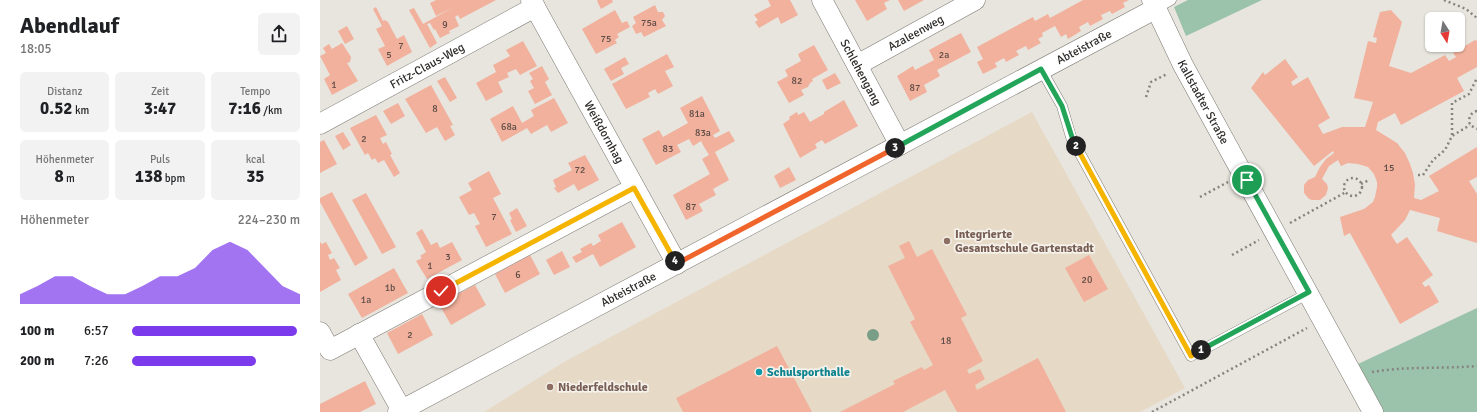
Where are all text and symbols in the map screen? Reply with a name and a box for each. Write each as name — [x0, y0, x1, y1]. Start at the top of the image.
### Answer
text: Abendlauf — [20, 12, 119, 39]
street label: Azaleenweg — [885, 12, 946, 55]
north arrow — [1425, 12, 1465, 52]
map controls — [1425, 12, 1465, 52]
button: share — [258, 13, 300, 55]
house number: 75a — [641, 17, 657, 29]
house number: 9 — [442, 19, 448, 31]
street label: Abteistraße — [1054, 26, 1114, 68]
house number: 75 — [601, 33, 611, 45]
street label: Schlehengang — [837, 37, 884, 108]
street label: Fritz-Claus-Weg — [388, 40, 467, 92]
house number: 7 — [398, 40, 404, 52]
text: 18:05 — [20, 41, 52, 57]
house number: 5 — [386, 49, 392, 61]
house number: 2a — [939, 49, 949, 61]
street label: Kallstadter Straße — [1174, 57, 1232, 147]
house number: 82 — [792, 75, 802, 87]
house number: 1 — [331, 79, 337, 91]
house number: 87 — [910, 82, 920, 94]
text: Distanz — [47, 85, 82, 98]
text: Zeit — [151, 85, 169, 98]
text: Tempo — [240, 85, 270, 98]
text: 0.52 — [40, 98, 73, 119]
text: 3:47 — [144, 98, 176, 119]
text: 7:16 — [228, 98, 261, 119]
street label: Weißdornhag — [580, 99, 627, 166]
house number: 8 — [432, 103, 438, 115]
text: km — [73, 104, 89, 117]
text: /km — [261, 104, 282, 117]
house number: 81a — [689, 108, 705, 120]
house number: 68a — [501, 121, 517, 133]
house number: 83a — [695, 127, 711, 139]
house number: 2 — [361, 133, 367, 145]
pin: 2 — [1066, 136, 1086, 156]
pin: 3 — [885, 138, 905, 158]
text: 2 — [1073, 139, 1079, 152]
text: 3 — [892, 141, 898, 154]
house number: 83 — [663, 143, 673, 155]
text: Höhenmeter — [36, 153, 94, 166]
text: Puls — [150, 153, 170, 166]
text: kcal — [246, 153, 265, 166]
house number: 15 — [1384, 162, 1394, 174]
pin — [1230, 163, 1264, 197]
house number: 72 — [575, 164, 585, 176]
text: 8 — [54, 166, 64, 187]
text: 138 — [135, 166, 162, 187]
text: 35 — [246, 166, 265, 187]
icon: arrive — [1236, 169, 1258, 191]
text: m — [64, 172, 75, 185]
text: bpm — [162, 172, 185, 185]
house number: 87 — [686, 201, 696, 213]
house number: 7 — [491, 211, 497, 223]
text: Höhenmeter — [20, 212, 89, 228]
text: 224–230 m — [238, 212, 300, 228]
place label: Integrierte Gesamtschule Gartenstadt — [955, 227, 1094, 256]
marker: Integrierte Gesamtschule Gartenstadt — [942, 236, 952, 246]
house number: 3 — [445, 251, 451, 263]
pin: 4 — [665, 251, 685, 271]
text: 4 — [672, 254, 678, 267]
house number: 1 — [427, 260, 433, 272]
house number: 6 — [515, 269, 521, 281]
street label: Abteistraße — [598, 269, 659, 311]
pin — [424, 274, 458, 308]
house number: 20 — [1082, 274, 1092, 286]
icon: check — [430, 280, 452, 302]
house number: 1b — [385, 282, 395, 294]
house number: 1a — [361, 294, 371, 306]
text: 100 m — [20, 323, 54, 339]
text: 6:57 — [84, 323, 109, 339]
house number: 2 — [407, 329, 413, 341]
house number: 18 — [941, 335, 951, 347]
pin: 1 — [1191, 340, 1211, 360]
text: 1 — [1198, 343, 1204, 356]
text: 200 m — [20, 353, 54, 369]
text: 7:26 — [84, 353, 109, 369]
place label: Schulsporthalle — [767, 365, 850, 380]
marker: Schulsporthalle — [754, 367, 764, 377]
place label: Niederfeldschule — [558, 380, 648, 395]
marker: Niederfeldschule — [545, 382, 555, 392]

